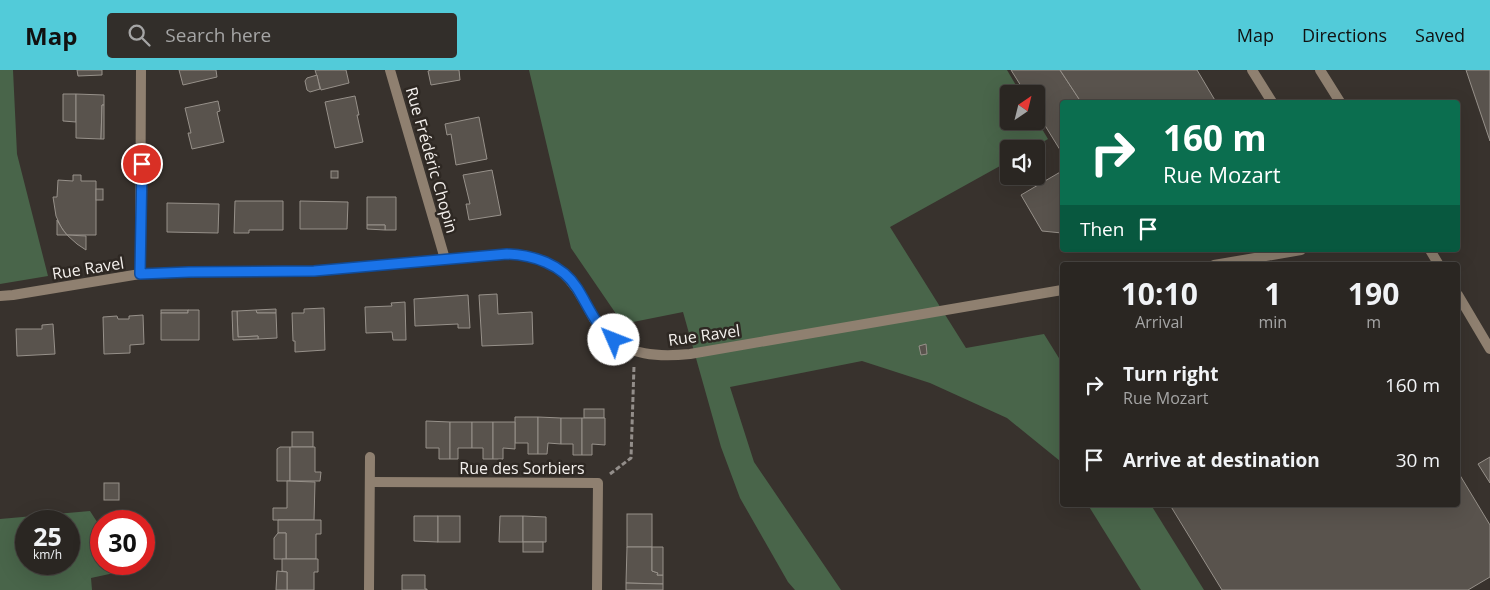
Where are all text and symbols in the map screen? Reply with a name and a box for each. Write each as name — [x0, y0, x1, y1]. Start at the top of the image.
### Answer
search box — [107, 13, 457, 58]
text: Map — [25, 19, 77, 52]
icon: search — [125, 21, 153, 49]
text: Search here — [165, 22, 271, 48]
text: Map — [1237, 23, 1274, 47]
text: Directions — [1302, 23, 1387, 47]
text: Saved — [1415, 23, 1465, 47]
street label: Rue Frédéric Chopin — [401, 84, 463, 236]
north arrow — [1000, 85, 1045, 130]
map controls — [1000, 85, 1045, 185]
text: 160 m — [1163, 114, 1267, 161]
icon: right — [1080, 120, 1145, 185]
button: sound — [1000, 140, 1045, 185]
pin — [121, 143, 163, 185]
icon: arrive — [128, 150, 156, 178]
text: Rue Mozart — [1163, 159, 1281, 189]
icon: arrive — [1134, 215, 1162, 243]
text: Then — [1080, 216, 1124, 242]
street label: Rue Ravel — [50, 251, 126, 285]
text: 10:10 — [1121, 273, 1198, 314]
text: 1 — [1264, 273, 1281, 314]
text: 190 — [1348, 273, 1399, 314]
text: Arrival — [1135, 311, 1183, 333]
text: min — [1259, 311, 1287, 333]
text: m — [1366, 311, 1381, 333]
position arrow — [587, 313, 639, 365]
street label: Rue Ravel — [667, 319, 741, 351]
text: Turn right — [1123, 361, 1218, 387]
icon: right — [1080, 371, 1108, 399]
text: 160 m — [1385, 372, 1440, 398]
text: Rue Mozart — [1123, 387, 1208, 409]
icon: arrive — [1080, 446, 1108, 474]
text: Arrive at destination — [1123, 447, 1320, 473]
text: 30 m — [1396, 447, 1440, 473]
street label: Rue des Sorbiers — [459, 457, 585, 479]
speed limit sign: 30 — [90, 510, 155, 575]
text: 25 — [33, 519, 62, 553]
text: km/h — [33, 546, 62, 563]

